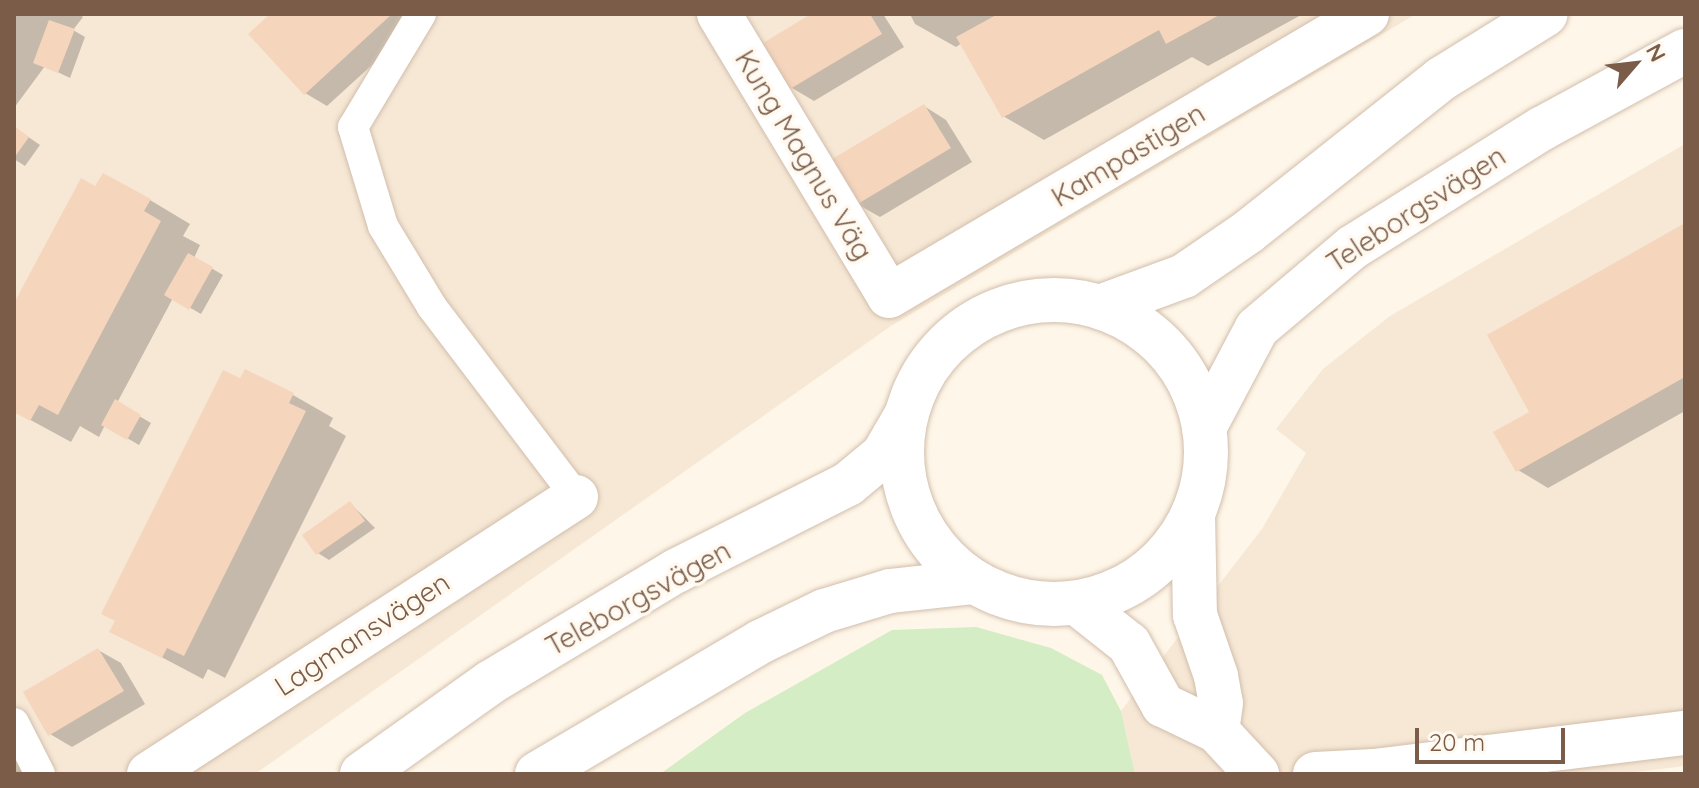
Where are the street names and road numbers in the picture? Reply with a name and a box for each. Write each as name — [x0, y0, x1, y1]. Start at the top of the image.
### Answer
street label: Kung Magnus Väg — [728, 44, 880, 266]
street label: Kampastigen — [1045, 96, 1211, 214]
street label: Teleborgsvägen — [1320, 139, 1512, 279]
street label: Teleborgsvägen — [540, 533, 736, 663]
street label: Lagmansvägen — [268, 565, 456, 703]

